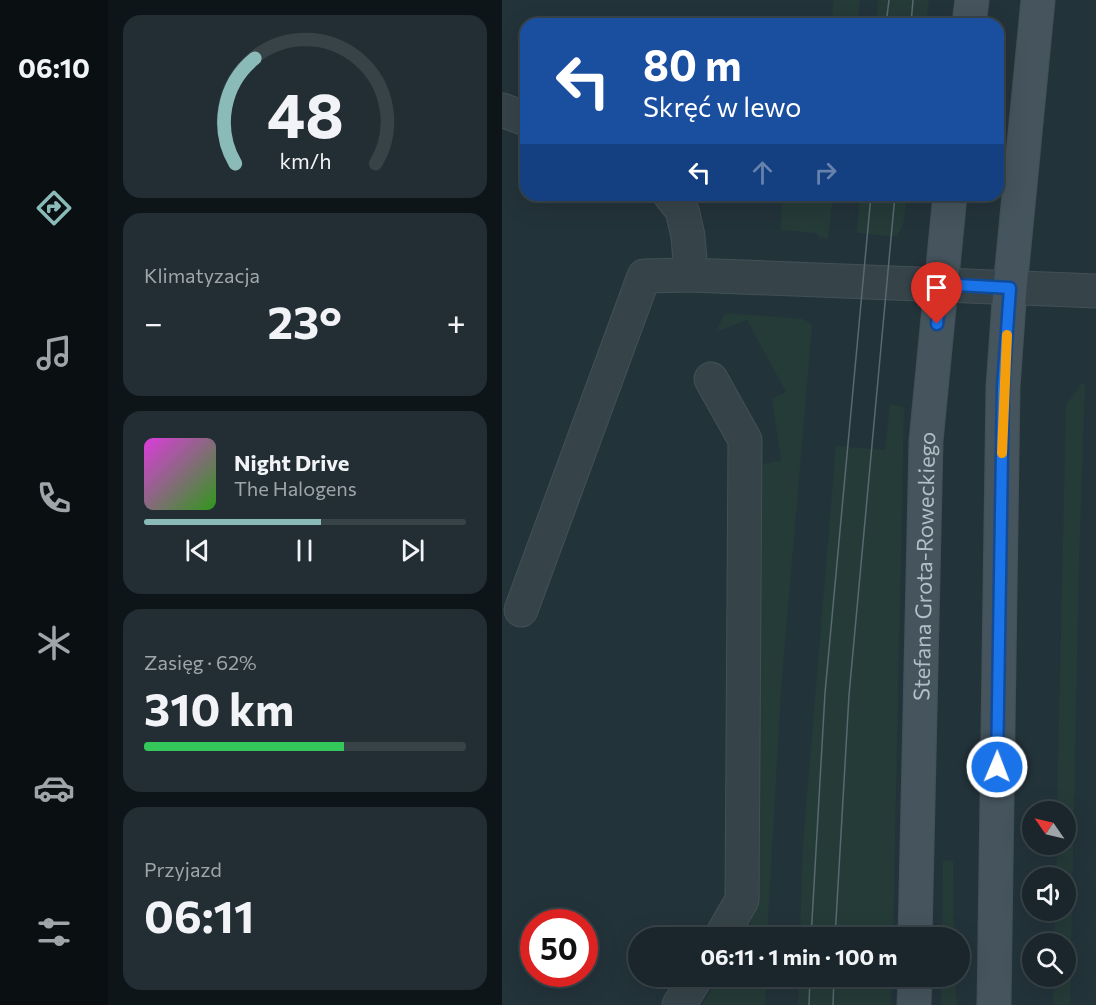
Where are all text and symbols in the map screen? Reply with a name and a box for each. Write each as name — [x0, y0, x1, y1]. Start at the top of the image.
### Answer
text: 80 m — [643, 38, 742, 90]
icon: left — [544, 42, 622, 120]
text: 06:10 — [18, 51, 90, 84]
text: 48 — [267, 75, 343, 151]
text: Skręć w lewo — [643, 90, 801, 123]
text: km/h — [279, 147, 331, 173]
icon: left — [683, 156, 716, 189]
icon: ahead — [746, 156, 779, 189]
icon: right — [809, 156, 842, 189]
icon: directions — [33, 187, 75, 229]
pin — [911, 262, 962, 324]
text: Klimatyzacja — [144, 263, 260, 287]
icon: arrive — [920, 271, 953, 304]
text: 23° — [268, 293, 342, 348]
text: − — [144, 301, 163, 342]
text: + — [447, 301, 466, 342]
icon: music — [33, 332, 75, 374]
street label: Stefana Grota-Roweckiego — [907, 430, 940, 701]
text: Night Drive — [234, 449, 349, 476]
text: The Halogens — [234, 476, 357, 500]
icon: phone — [33, 477, 75, 519]
icon: previous — [181, 534, 214, 567]
icon: pause — [288, 534, 321, 567]
icon: next — [396, 534, 429, 567]
icon: climate — [33, 622, 75, 664]
text: Zasięg · 62% — [144, 650, 257, 674]
text: 310 km — [144, 680, 294, 735]
position arrow — [965, 735, 1029, 799]
icon: car — [33, 767, 75, 809]
north arrow — [1022, 801, 1076, 855]
map controls — [1022, 801, 1076, 987]
text: Przyjazd — [144, 857, 222, 881]
button: sound — [1022, 867, 1076, 921]
text: 06:11 — [144, 887, 254, 942]
speed limit sign: 50 — [520, 909, 598, 987]
icon: filters — [33, 911, 75, 953]
button: search — [1022, 933, 1076, 987]
text: 06:11 · 1 min · 100 m — [700, 943, 898, 970]

